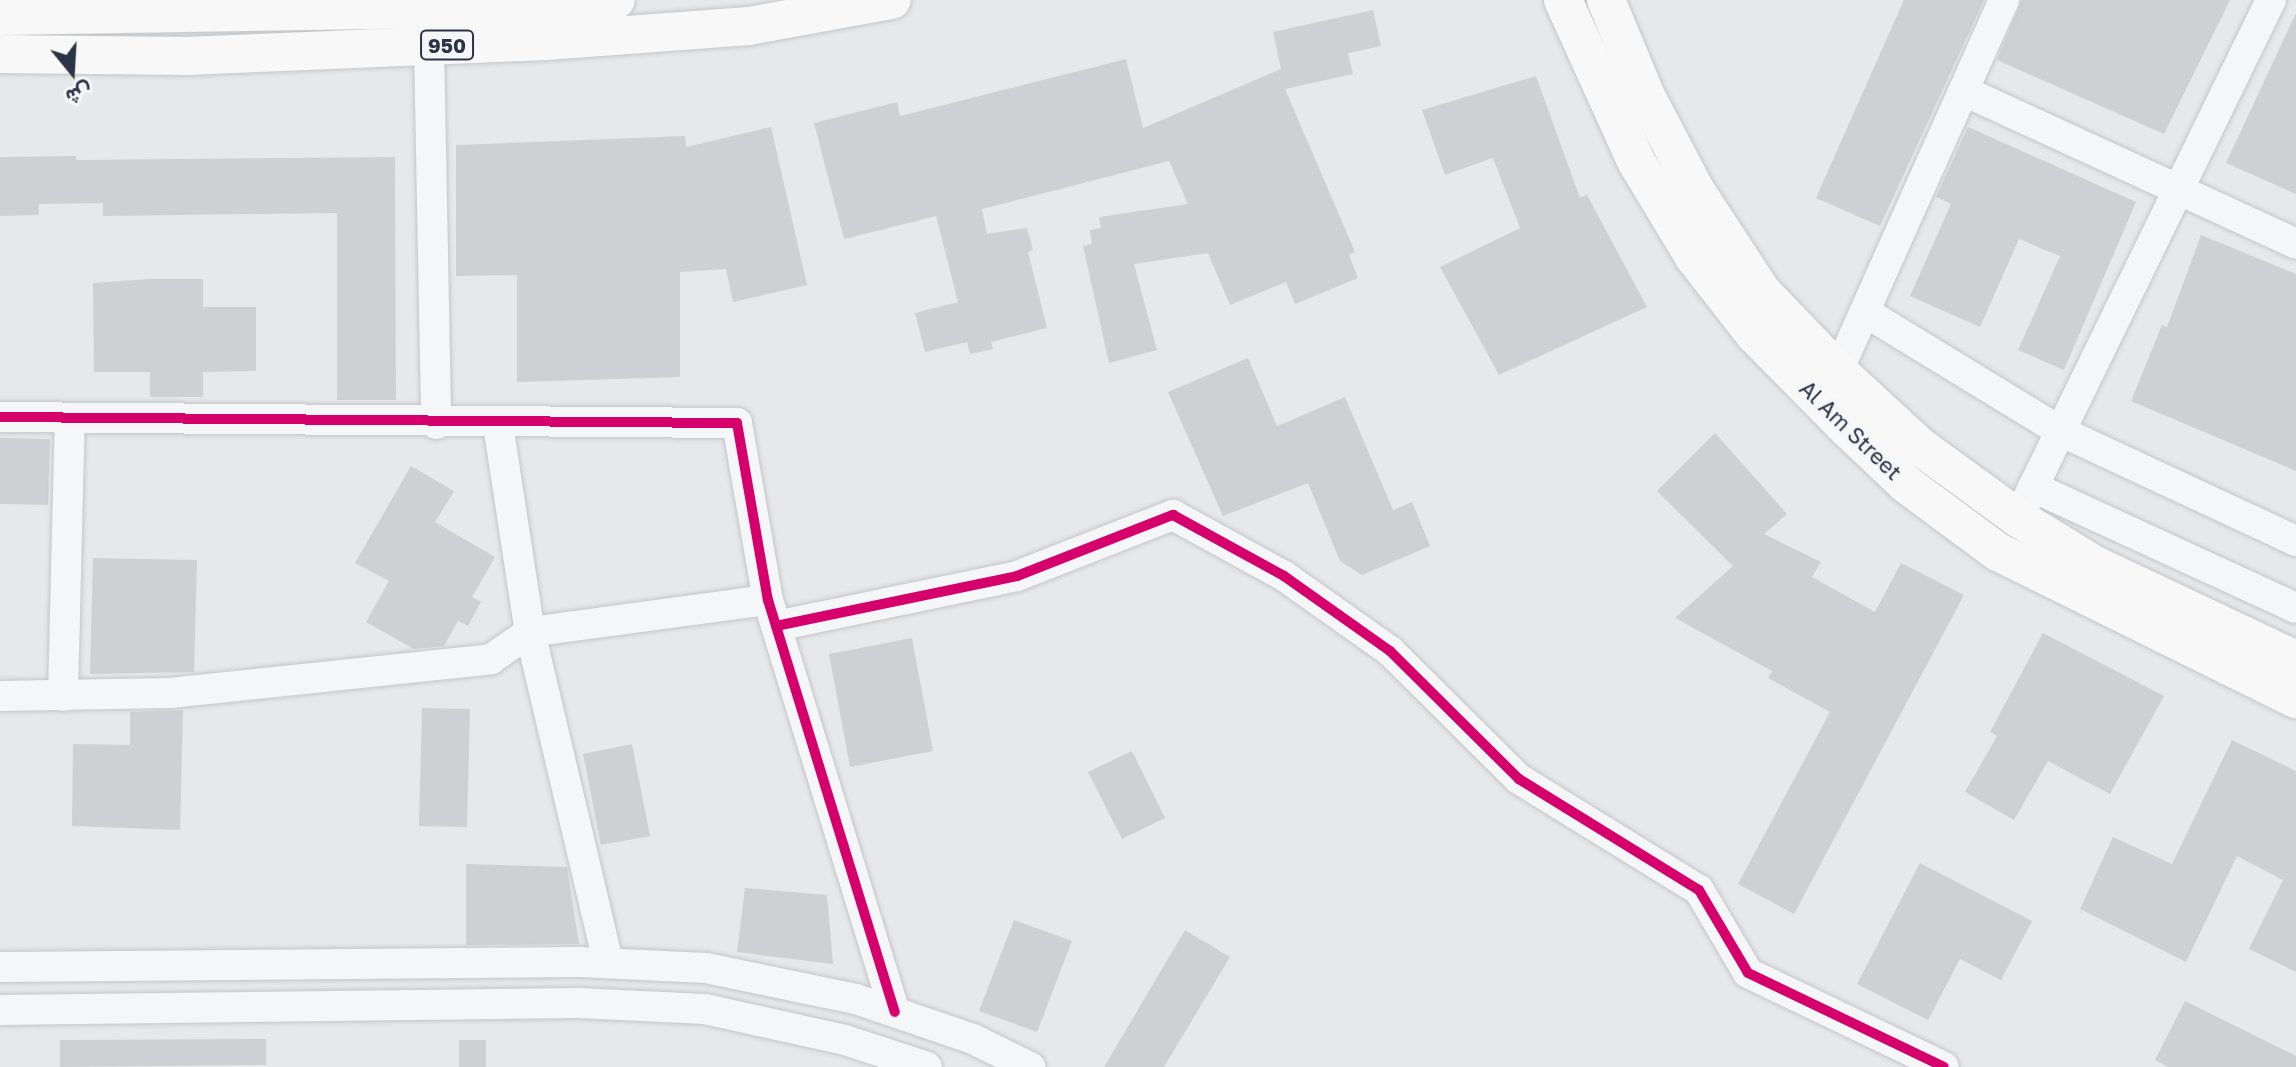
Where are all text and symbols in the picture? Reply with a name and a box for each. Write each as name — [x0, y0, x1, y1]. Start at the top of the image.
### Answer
road number: 950 — [419, 29, 475, 61]
north arrow — [32, 32, 112, 112]
text: ش — [63, 78, 96, 112]
street label: Al Am Street — [1794, 375, 1908, 485]

